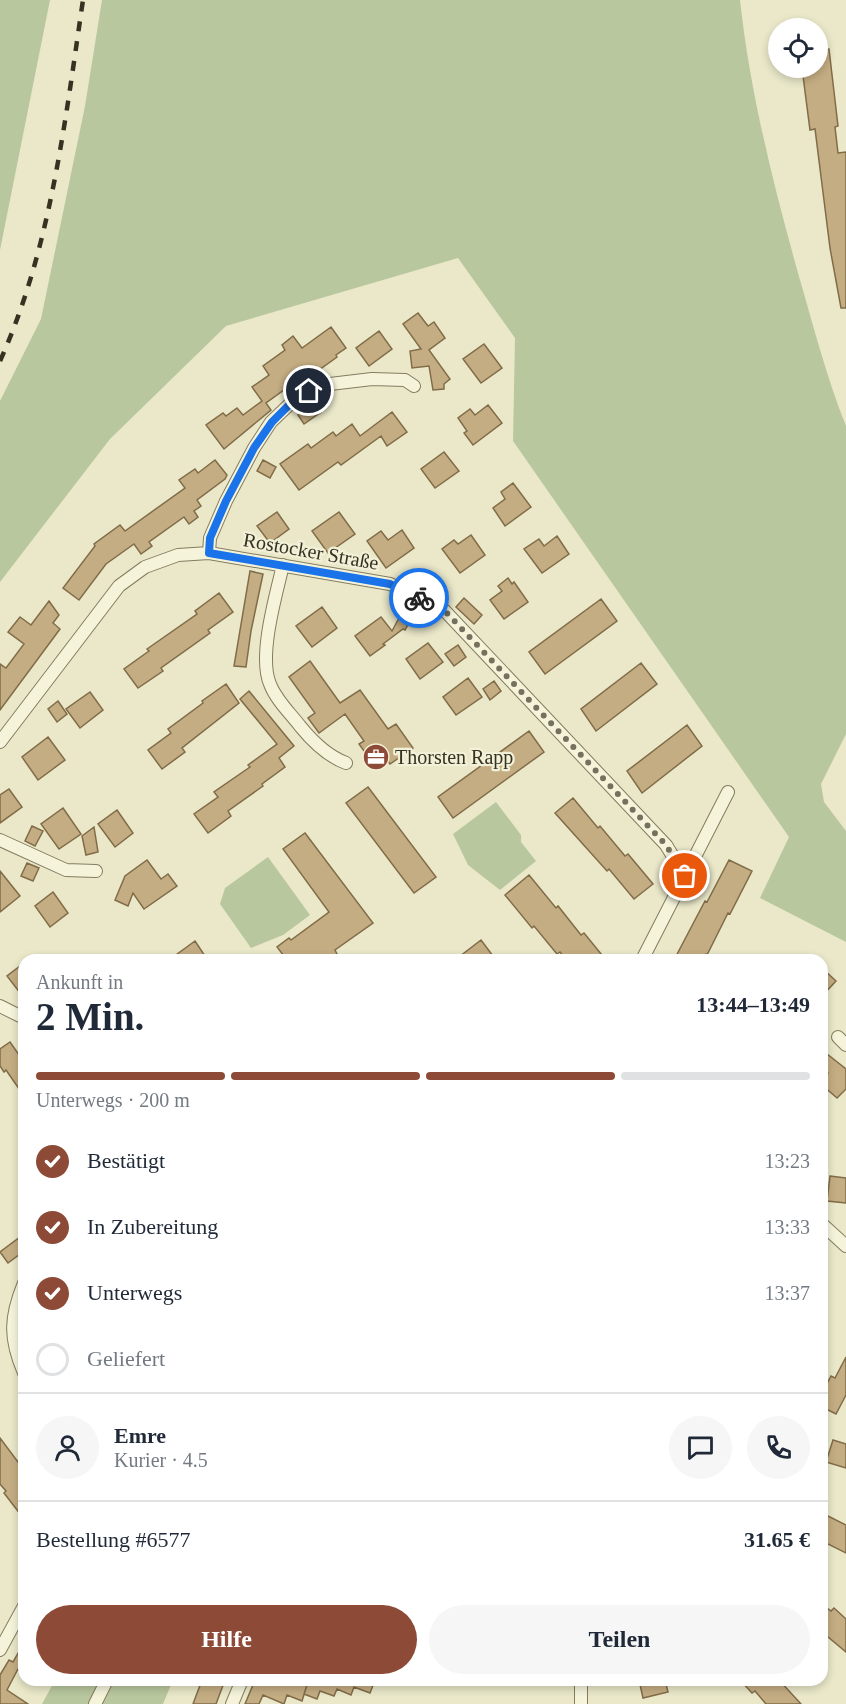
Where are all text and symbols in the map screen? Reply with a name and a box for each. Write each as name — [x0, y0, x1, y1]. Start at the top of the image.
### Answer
map controls — [768, 18, 828, 78]
button: locate — [768, 18, 828, 78]
pin — [283, 365, 334, 416]
icon: home — [292, 374, 325, 407]
street label: Rostocker Straße — [242, 528, 381, 574]
courier — [389, 568, 449, 628]
icon: bike — [403, 582, 436, 615]
office icon: Thorsten Rapp — [361, 742, 391, 772]
place label: Thorsten Rapp — [395, 746, 513, 769]
pin — [659, 850, 710, 901]
icon: bag — [668, 859, 701, 892]
text: Ankunft in — [36, 971, 123, 993]
text: 13:44–13:49 — [696, 992, 810, 1017]
text: 2 Min. — [36, 995, 144, 1038]
text: Unterwegs · 200 m — [36, 1089, 190, 1111]
icon: check — [36, 1145, 69, 1178]
text: Bestätigt — [87, 1148, 165, 1173]
text: 13:23 — [764, 1150, 810, 1172]
icon: check — [36, 1211, 69, 1244]
text: In Zubereitung — [87, 1214, 218, 1239]
text: 13:33 — [764, 1216, 810, 1238]
icon: check — [36, 1277, 69, 1310]
text: Unterwegs — [87, 1280, 182, 1305]
text: 13:37 — [764, 1282, 810, 1304]
text: Geliefert — [87, 1346, 165, 1371]
button: person — [36, 1416, 99, 1479]
button: chat — [669, 1416, 732, 1479]
button: phone — [747, 1416, 810, 1479]
text: Emre — [114, 1423, 166, 1448]
text: Kurier · 4.5 — [114, 1449, 208, 1471]
text: Bestellung #6577 — [36, 1527, 191, 1552]
text: 31.65 € — [744, 1527, 810, 1552]
button: Hilfe — [36, 1605, 417, 1674]
button: Teilen — [429, 1605, 810, 1674]

